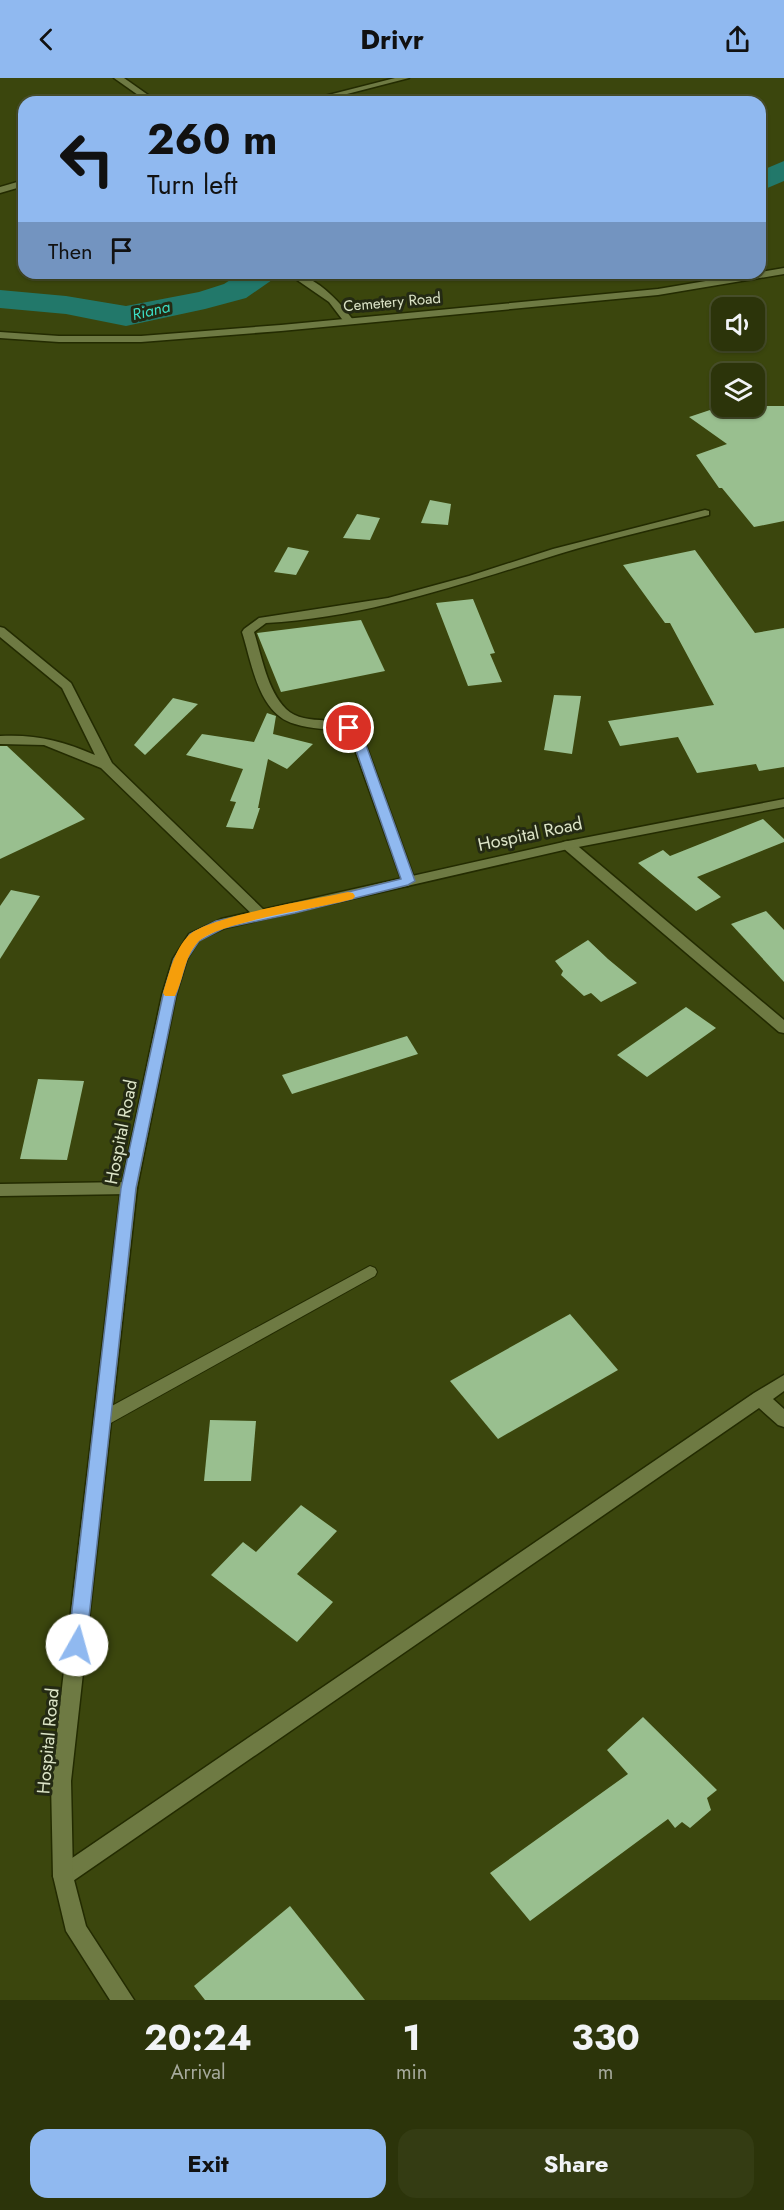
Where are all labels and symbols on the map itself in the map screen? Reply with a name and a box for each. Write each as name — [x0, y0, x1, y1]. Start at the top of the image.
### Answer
street label: Cemetery Road — [342, 287, 442, 317]
water label: Riana — [130, 295, 173, 326]
pin — [323, 702, 374, 753]
street label: Hospital Road — [475, 810, 585, 858]
street label: Hospital Road — [98, 1077, 144, 1187]
position arrow — [45, 1613, 109, 1677]
street label: Hospital Road — [30, 1687, 66, 1795]

